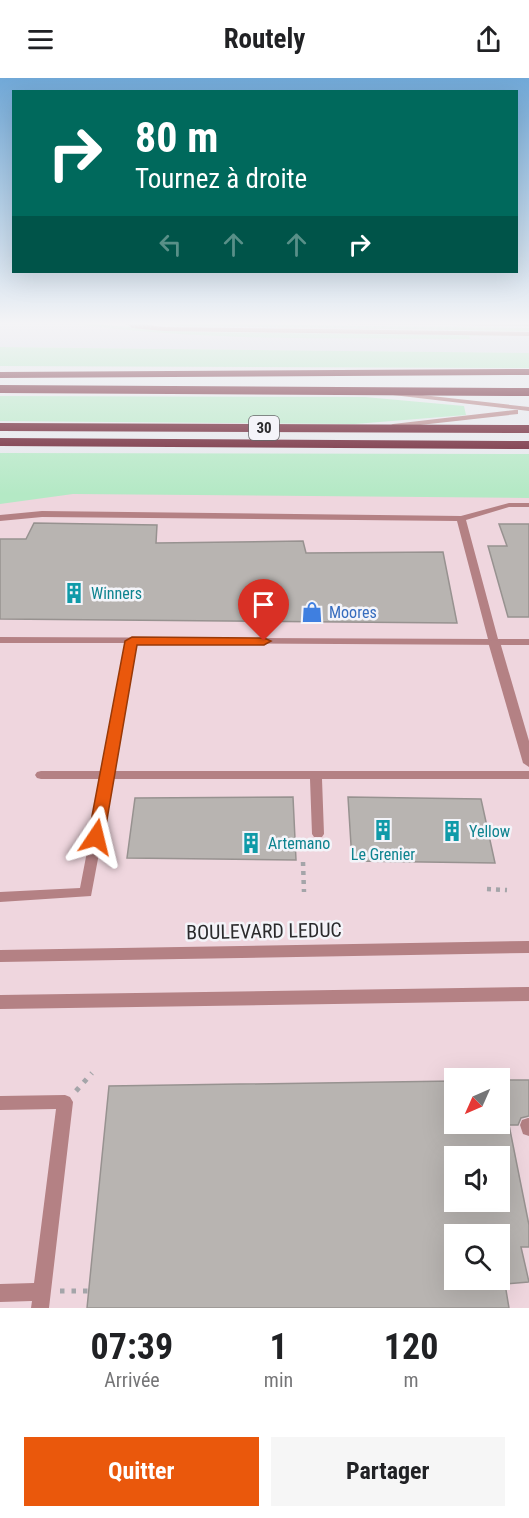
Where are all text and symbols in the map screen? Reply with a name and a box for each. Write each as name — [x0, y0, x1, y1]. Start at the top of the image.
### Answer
icon: menu — [24, 23, 57, 56]
text: Routely — [224, 23, 305, 55]
icon: share — [472, 23, 505, 56]
text: 80 m — [135, 113, 218, 162]
icon: right — [36, 114, 114, 192]
text: Tournez à droite — [135, 163, 307, 195]
icon: left — [154, 228, 187, 261]
icon: ahead — [217, 228, 250, 261]
icon: ahead — [280, 228, 313, 261]
icon: right — [343, 228, 376, 261]
road number: 30 — [249, 416, 279, 440]
pin — [238, 579, 289, 641]
building icon: Winners — [62, 581, 86, 605]
place label: Winners — [91, 584, 142, 603]
icon: arrive — [247, 588, 280, 621]
shop icon: Moores — [300, 600, 324, 624]
place label: Moores — [329, 603, 377, 622]
position arrow — [64, 805, 128, 869]
building icon: Le Grenier — [371, 818, 395, 842]
building icon: Yellow — [440, 819, 464, 843]
place label: Yellow — [469, 822, 510, 841]
building icon: Artemano — [239, 831, 263, 855]
place label: Artemano — [268, 834, 330, 853]
place label: Le Grenier — [351, 845, 415, 864]
street label: BOULEVARD LEDUC — [186, 918, 342, 944]
north arrow — [444, 1068, 510, 1134]
map controls — [444, 1068, 510, 1290]
button: sound — [444, 1146, 510, 1212]
button: search — [444, 1224, 510, 1290]
text: 07:39 — [91, 1326, 173, 1368]
text: 1 — [269, 1326, 288, 1368]
text: 120 — [384, 1326, 438, 1368]
text: Arrivée — [104, 1368, 160, 1392]
text: min — [264, 1368, 293, 1392]
text: m — [404, 1368, 419, 1392]
button: Quitter — [24, 1437, 259, 1506]
button: Partager — [271, 1437, 505, 1506]

